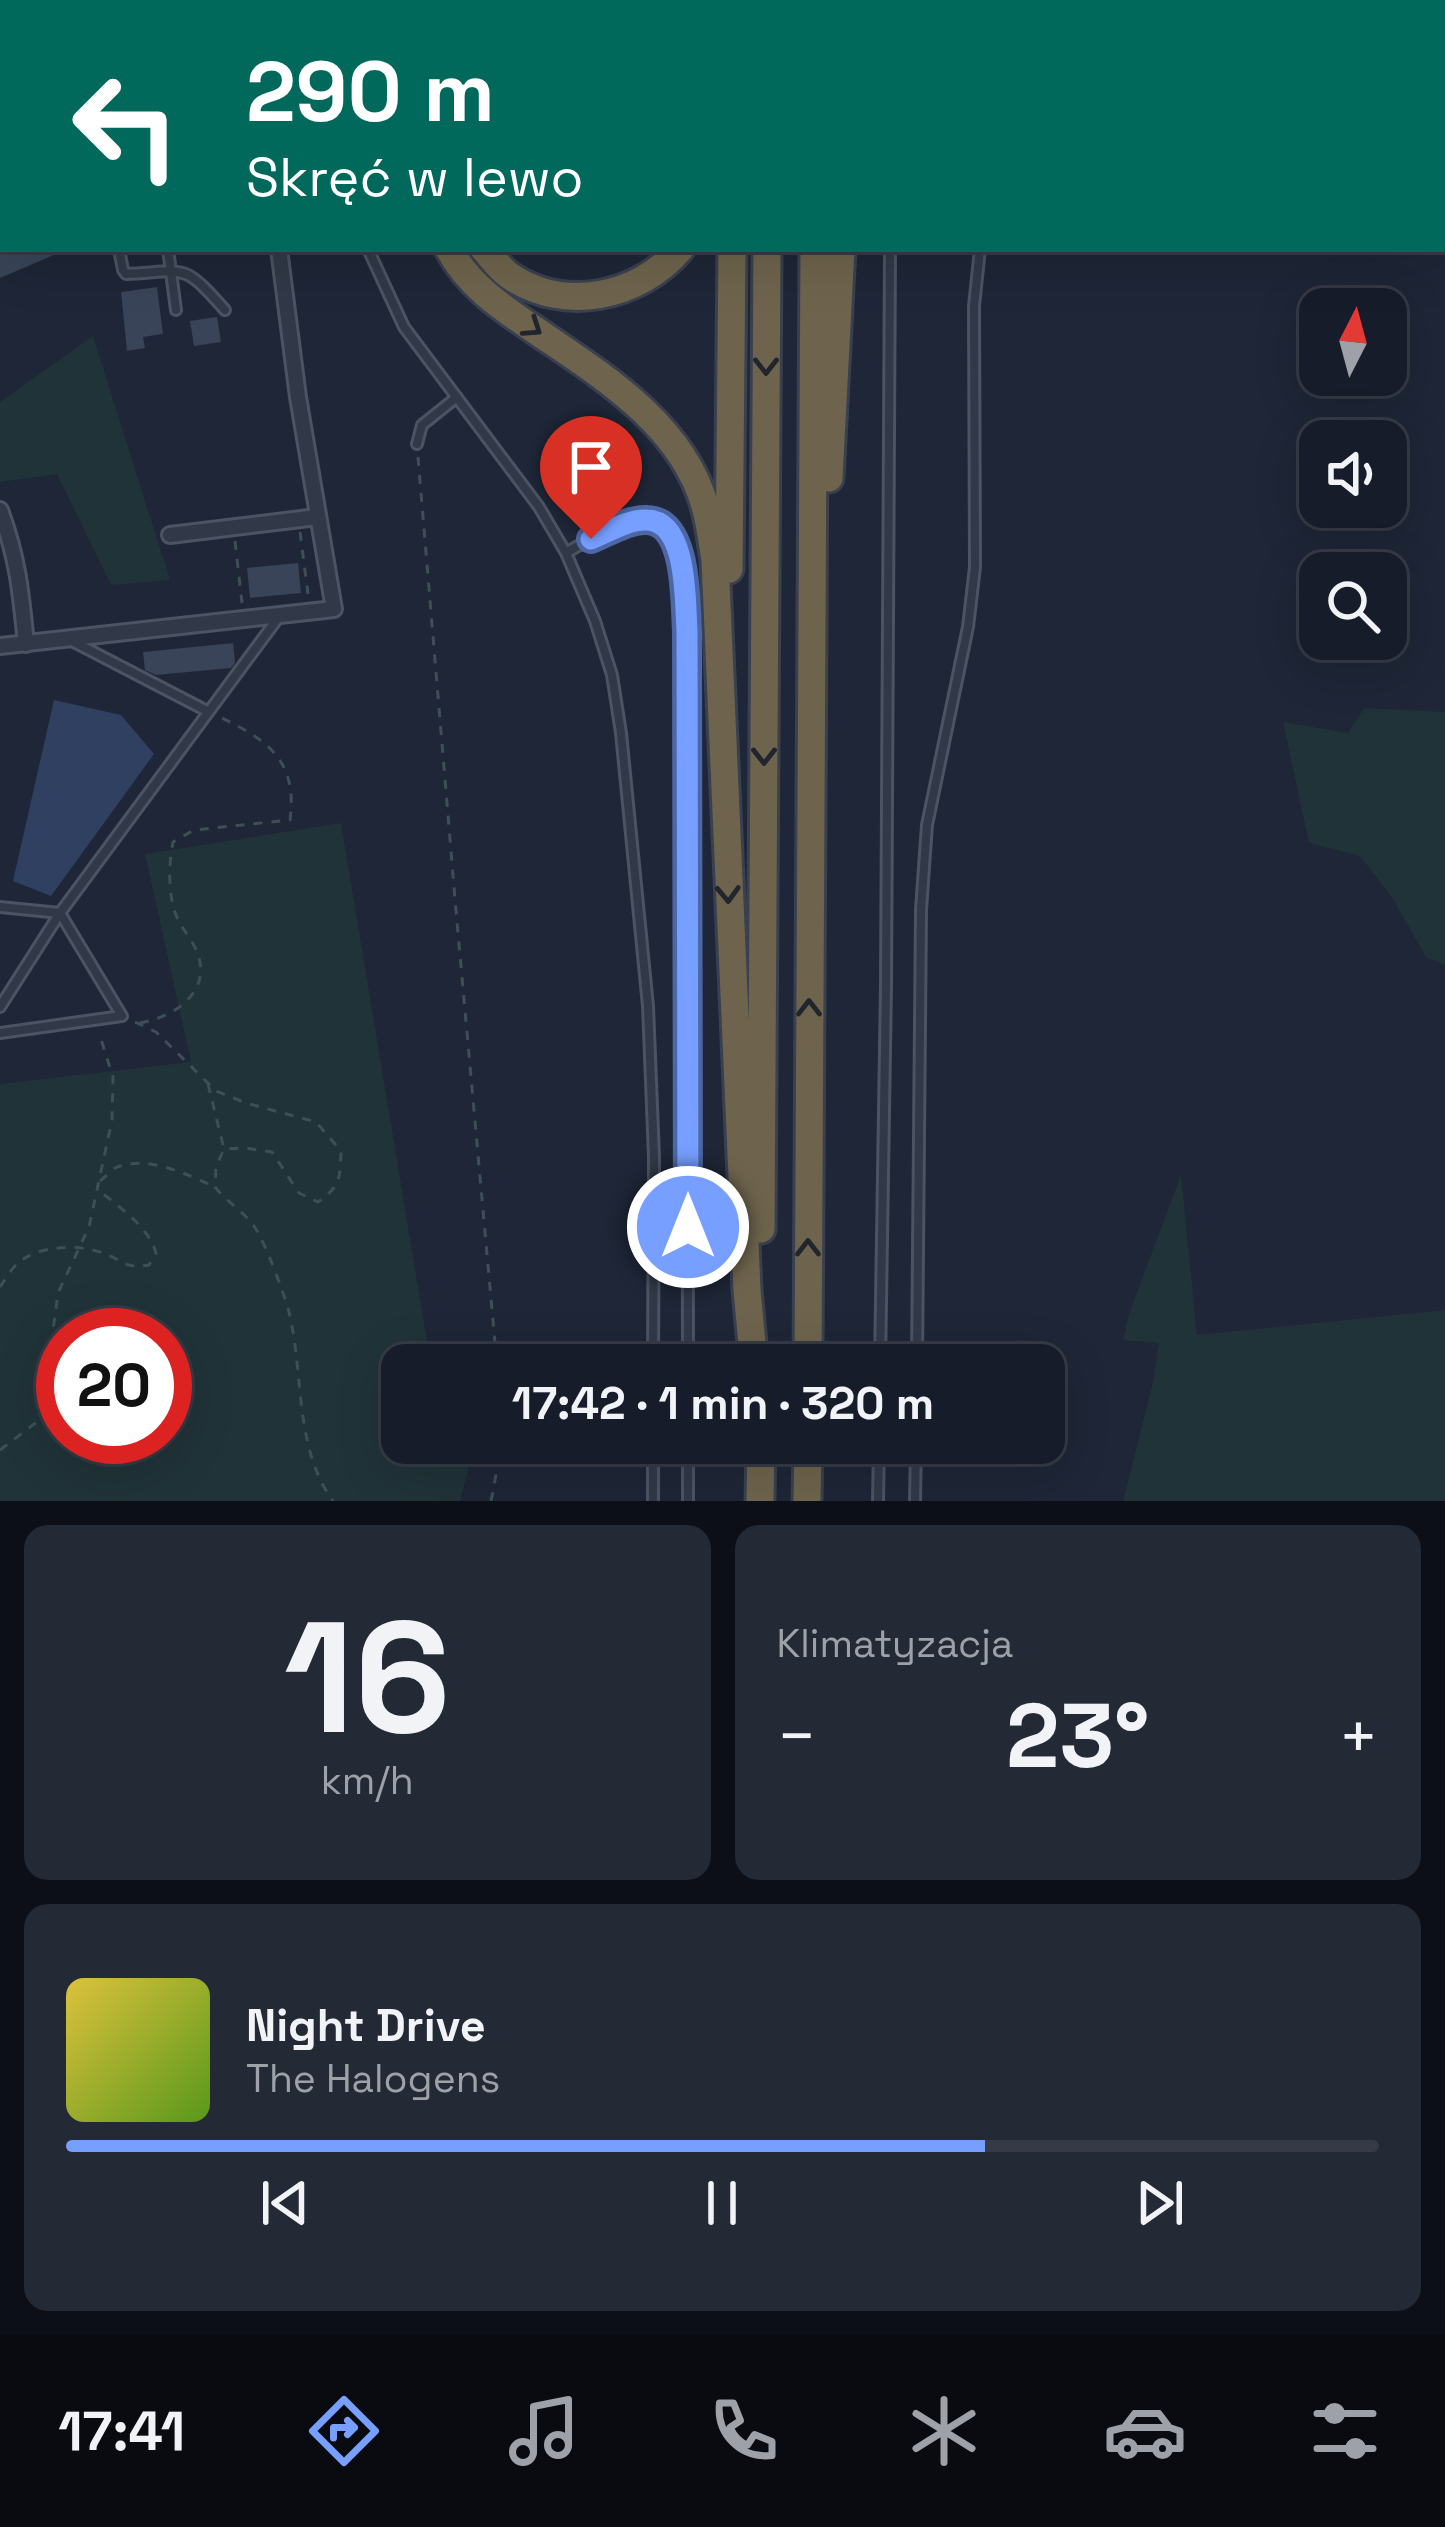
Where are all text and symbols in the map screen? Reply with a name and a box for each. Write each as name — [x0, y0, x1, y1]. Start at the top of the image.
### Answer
text: 290 m — [246, 38, 495, 146]
icon: left — [48, 48, 204, 204]
text: Skręć w lewo — [246, 143, 584, 212]
north arrow — [1299, 288, 1407, 396]
map controls — [1299, 288, 1407, 660]
one-way arrow — [519, 314, 541, 336]
one-way arrow — [753, 358, 779, 376]
pin — [540, 416, 642, 539]
button: sound — [1299, 420, 1407, 528]
icon: arrive — [558, 434, 624, 500]
button: search — [1299, 552, 1407, 660]
one-way arrow — [751, 748, 777, 766]
one-way arrow — [715, 885, 741, 904]
one-way arrow — [796, 998, 822, 1017]
position arrow — [625, 1164, 751, 1290]
one-way arrow — [795, 1238, 821, 1256]
speed limit sign: 20 — [36, 1308, 192, 1464]
text: 17:42 · 1 min · 320 m — [512, 1375, 934, 1432]
text: 16 — [284, 1578, 451, 1778]
text: Klimatyzacja — [777, 1619, 1013, 1668]
text: 23° — [1006, 1678, 1150, 1793]
text: − — [777, 1694, 817, 1778]
text: + — [1338, 1694, 1379, 1778]
text: km/h — [321, 1756, 414, 1805]
text: Night Drive — [246, 1997, 486, 2054]
text: The Halogens — [246, 2054, 500, 2103]
icon: previous — [252, 2170, 318, 2236]
icon: pause — [689, 2170, 755, 2236]
icon: next — [1127, 2170, 1193, 2236]
icon: directions — [302, 2389, 386, 2473]
icon: music — [502, 2389, 586, 2473]
icon: phone — [702, 2389, 786, 2473]
icon: climate — [902, 2389, 986, 2473]
icon: car — [1103, 2389, 1187, 2473]
icon: filters — [1303, 2389, 1387, 2473]
text: 17:41 — [58, 2397, 185, 2466]

